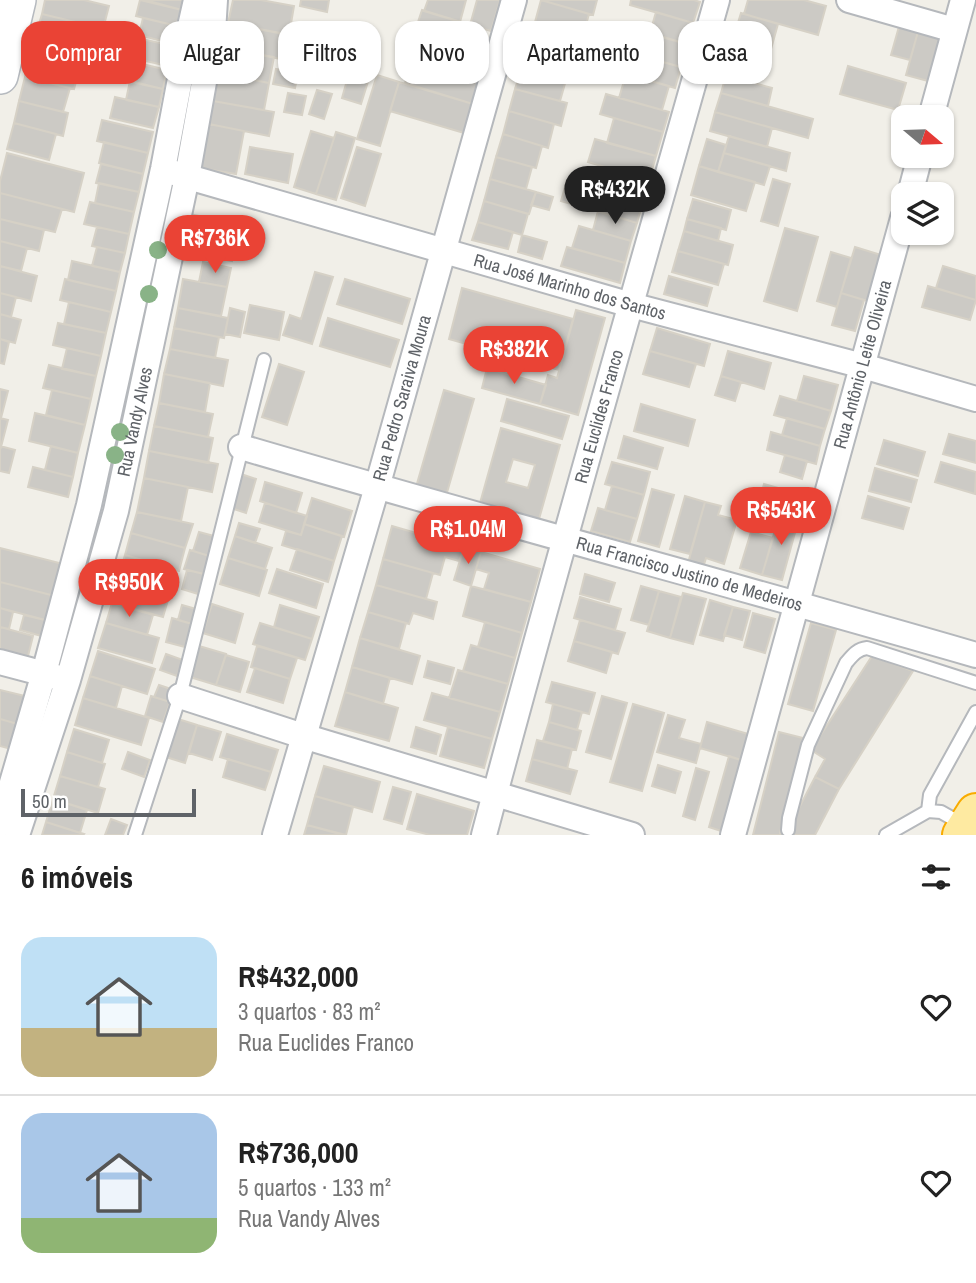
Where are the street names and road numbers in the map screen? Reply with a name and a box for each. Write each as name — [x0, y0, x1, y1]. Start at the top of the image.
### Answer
street label: Rua José Marinho dos Santos — [471, 247, 669, 326]
street label: Rua Antônio Leite Oliveira — [827, 277, 897, 452]
street label: Rua Pedro Saraiva Moura — [366, 312, 437, 484]
street label: Rua Euclides Franco — [568, 347, 629, 486]
street label: Rua Vandy Alves — [111, 365, 158, 479]
street label: Rua Francisco Justino de Medeiros — [573, 530, 806, 617]

